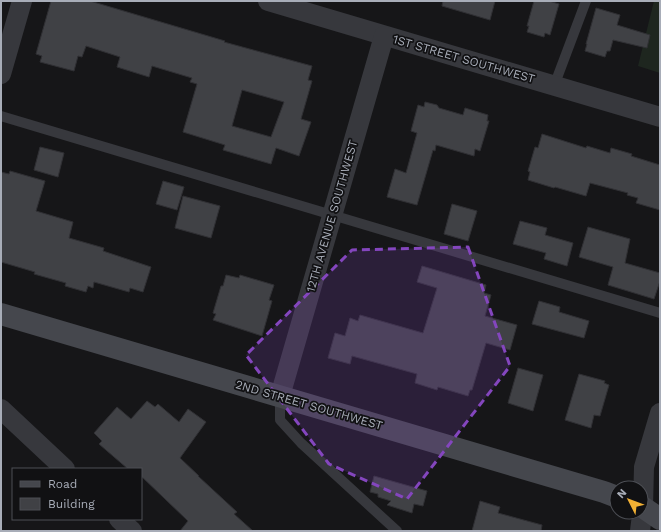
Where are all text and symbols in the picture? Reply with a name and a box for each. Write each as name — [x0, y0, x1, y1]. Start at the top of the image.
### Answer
street label: 1ST STREET SOUTHWEST — [391, 32, 537, 86]
street label: 12TH AVENUE SOUTHWEST — [303, 138, 361, 294]
street label: 2ND STREET SOUTHWEST — [234, 377, 384, 433]
legend — [12, 468, 142, 520]
text: Road — [48, 477, 77, 491]
north arrow — [609, 480, 649, 520]
text: N — [614, 486, 629, 501]
text: Building — [48, 497, 95, 511]

